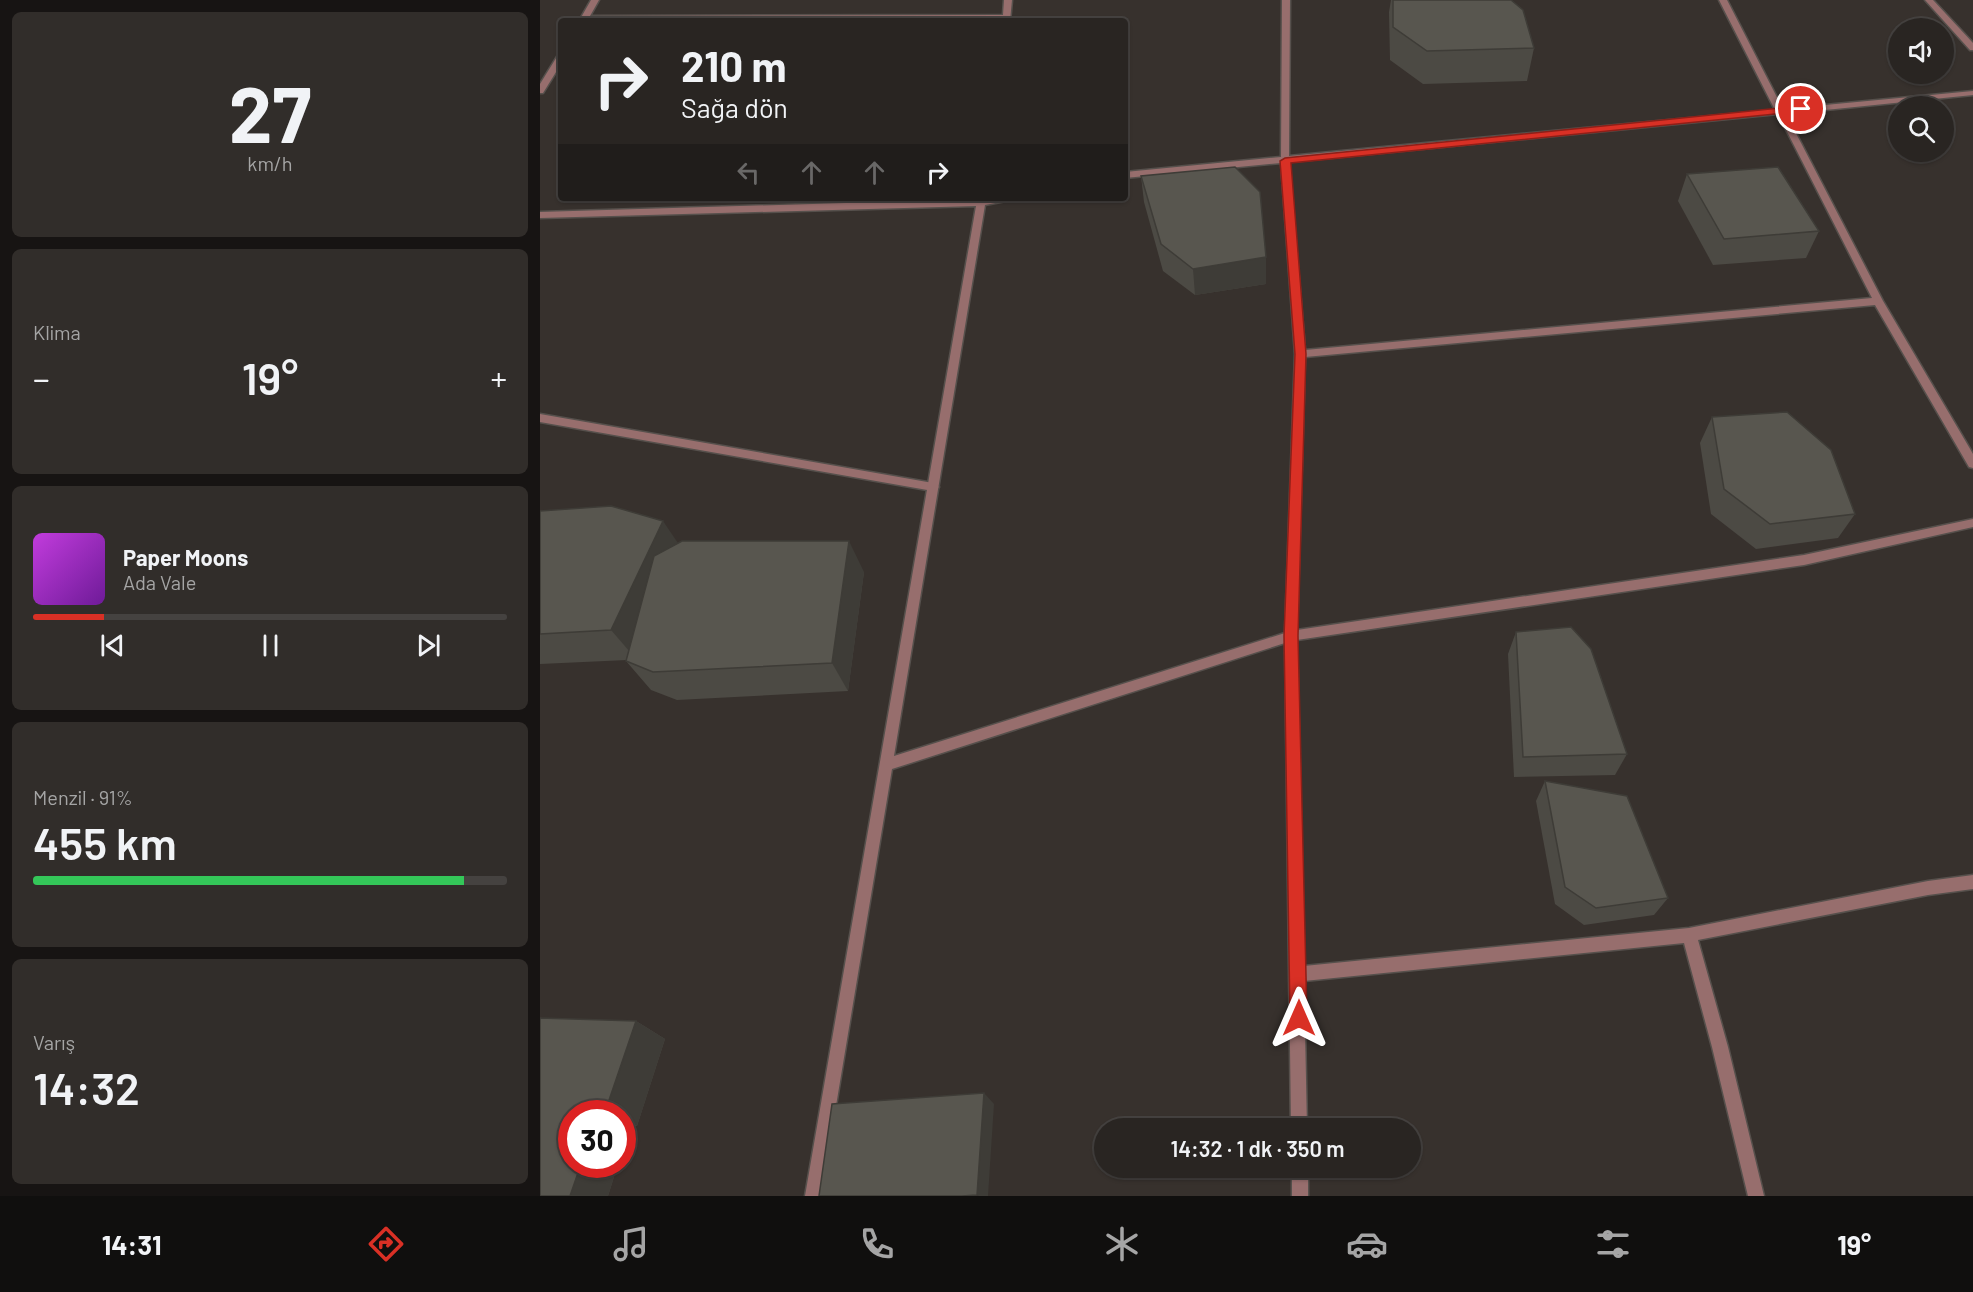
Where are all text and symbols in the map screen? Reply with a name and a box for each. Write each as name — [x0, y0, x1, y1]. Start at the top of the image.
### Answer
map controls — [1888, 18, 1954, 162]
button: sound — [1888, 18, 1954, 84]
text: 210 m — [681, 40, 787, 90]
icon: right — [582, 42, 660, 120]
text: 27 — [229, 65, 311, 159]
pin — [1775, 83, 1826, 134]
text: Sağa dön — [681, 91, 788, 123]
icon: arrive — [1784, 92, 1817, 125]
button: search — [1888, 96, 1954, 162]
text: km/h — [247, 151, 293, 175]
icon: left — [732, 156, 765, 189]
icon: ahead — [795, 156, 828, 189]
icon: ahead — [858, 156, 891, 189]
icon: right — [921, 156, 954, 189]
text: Klima — [33, 320, 81, 344]
text: 19° — [242, 350, 298, 404]
text: − — [33, 358, 50, 398]
text: + — [491, 358, 507, 398]
text: Paper Moons — [123, 544, 248, 570]
text: Ada Vale — [123, 570, 196, 594]
icon: previous — [96, 629, 129, 662]
icon: pause — [254, 629, 287, 662]
icon: next — [412, 629, 445, 662]
text: Menzil · 91% — [33, 785, 133, 809]
text: 455 km — [33, 815, 177, 869]
position arrow — [1267, 986, 1331, 1050]
text: Varış — [33, 1030, 75, 1054]
text: 14:32 — [33, 1060, 140, 1114]
speed limit sign: 30 — [558, 1100, 636, 1178]
text: 14:32 · 1 dk · 350 m — [1170, 1135, 1345, 1161]
icon: directions — [365, 1223, 407, 1265]
icon: music — [610, 1223, 652, 1265]
icon: phone — [856, 1223, 898, 1265]
icon: climate — [1101, 1223, 1143, 1265]
icon: car — [1346, 1223, 1388, 1265]
icon: filters — [1592, 1223, 1634, 1265]
text: 14:31 — [102, 1228, 161, 1260]
text: 19° — [1837, 1228, 1871, 1260]

